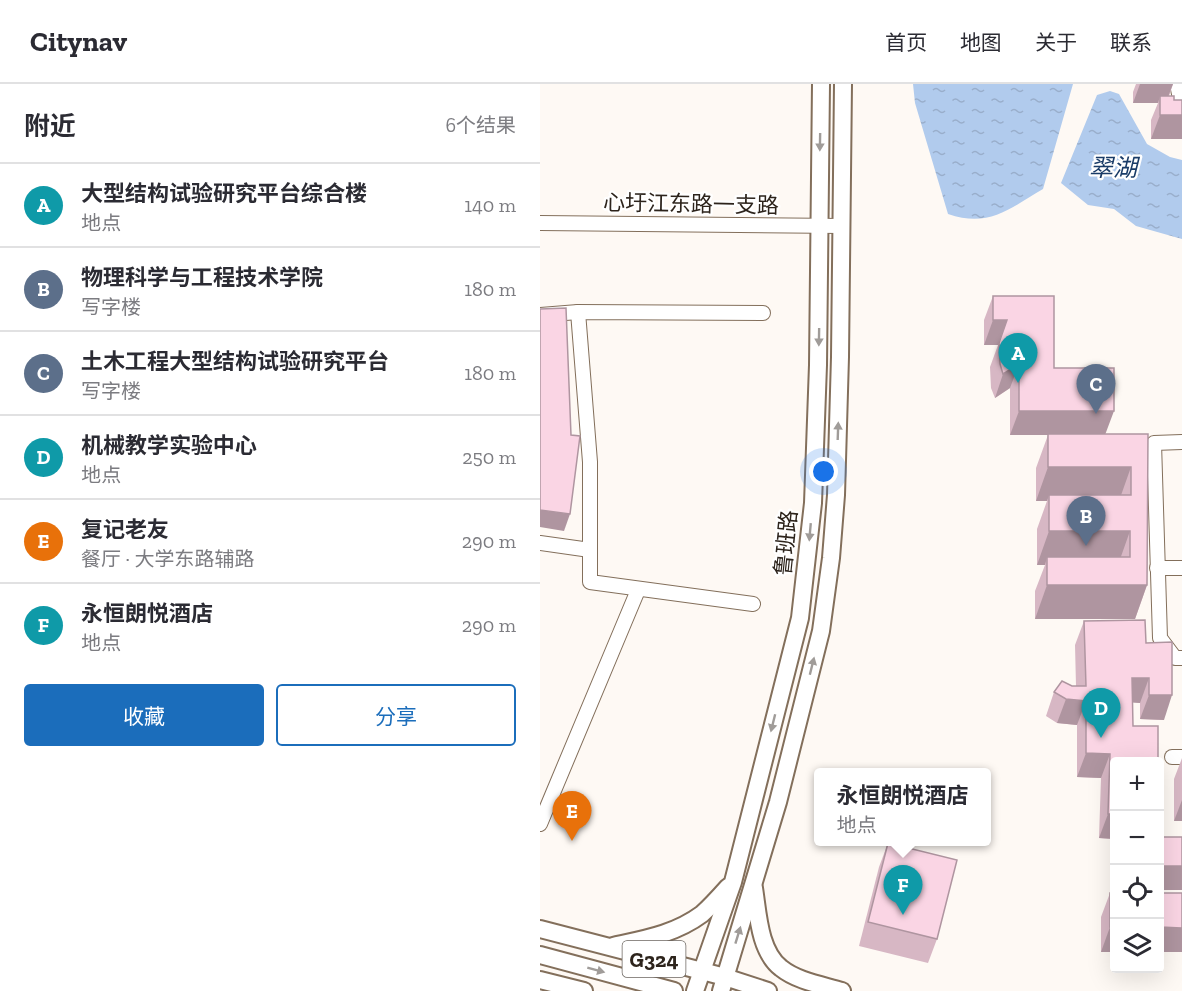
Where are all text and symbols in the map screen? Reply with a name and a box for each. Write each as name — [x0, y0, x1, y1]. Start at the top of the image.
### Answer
text: Citynav — [30, 25, 127, 58]
text: 首页 — [885, 30, 927, 55]
text: 地图 — [960, 30, 1002, 55]
text: 关于 — [1035, 30, 1077, 55]
text: 联系 — [1110, 30, 1152, 55]
text: 附近 — [24, 110, 76, 142]
text: 6个结果 — [445, 113, 516, 137]
one-way arrow — [816, 133, 825, 152]
water label: 翠湖 — [1089, 153, 1141, 182]
text: 大型结构试验研究平台综合楼 — [81, 180, 367, 207]
street label: 心圩江东路一支路 — [603, 189, 779, 219]
text: A — [37, 193, 50, 217]
text: 140 m — [464, 193, 516, 217]
text: 地点 — [81, 211, 121, 235]
text: 物理科学与工程技术学院 — [81, 264, 323, 291]
text: B — [37, 277, 50, 301]
text: 180 m — [464, 277, 516, 301]
text: 写字楼 — [81, 295, 141, 319]
one-way arrow — [814, 328, 823, 347]
pin: A — [998, 334, 1038, 383]
text: 土木工程大型结构试验研究平台 — [81, 348, 389, 375]
text: C — [37, 361, 50, 385]
text: 180 m — [464, 361, 516, 385]
pin: C — [1076, 364, 1116, 414]
text: 写字楼 — [81, 379, 141, 403]
one-way arrow — [833, 422, 843, 441]
text: 机械教学实验中心 — [81, 432, 257, 459]
text: D — [37, 445, 50, 469]
text: 250 m — [462, 445, 516, 469]
your location — [809, 457, 838, 486]
text: 地点 — [81, 463, 121, 487]
pin: B — [1066, 496, 1106, 546]
street label: 鲁班路 — [769, 509, 803, 577]
text: 复记老友 — [81, 516, 169, 543]
one-way arrow — [805, 523, 815, 542]
text: E — [38, 529, 49, 553]
text: 290 m — [462, 529, 516, 553]
text: 餐厅 · 大学东路辅路 — [81, 547, 254, 571]
text: 永恒朗悦酒店 — [81, 600, 213, 627]
text: F — [38, 613, 49, 637]
text: 290 m — [462, 613, 516, 637]
text: 地点 — [81, 631, 121, 655]
one-way arrow — [808, 657, 818, 675]
button: 收藏 — [24, 684, 264, 746]
button: 分享 — [276, 684, 516, 746]
pin: D — [1082, 688, 1120, 738]
one-way arrow — [768, 714, 778, 732]
map controls — [1110, 757, 1164, 973]
button: + — [1110, 757, 1164, 811]
popup — [814, 768, 991, 846]
text: 永恒朗悦酒店 — [836, 782, 969, 809]
pin: E — [552, 792, 591, 841]
button: − — [1110, 811, 1164, 865]
text: 地点 — [836, 813, 876, 837]
button: locate — [1110, 865, 1164, 919]
pin: F — [884, 866, 922, 915]
button: layers — [1110, 919, 1164, 973]
one-way arrow — [734, 926, 743, 944]
road number: G324 — [622, 941, 686, 977]
one-way arrow — [587, 966, 606, 976]

